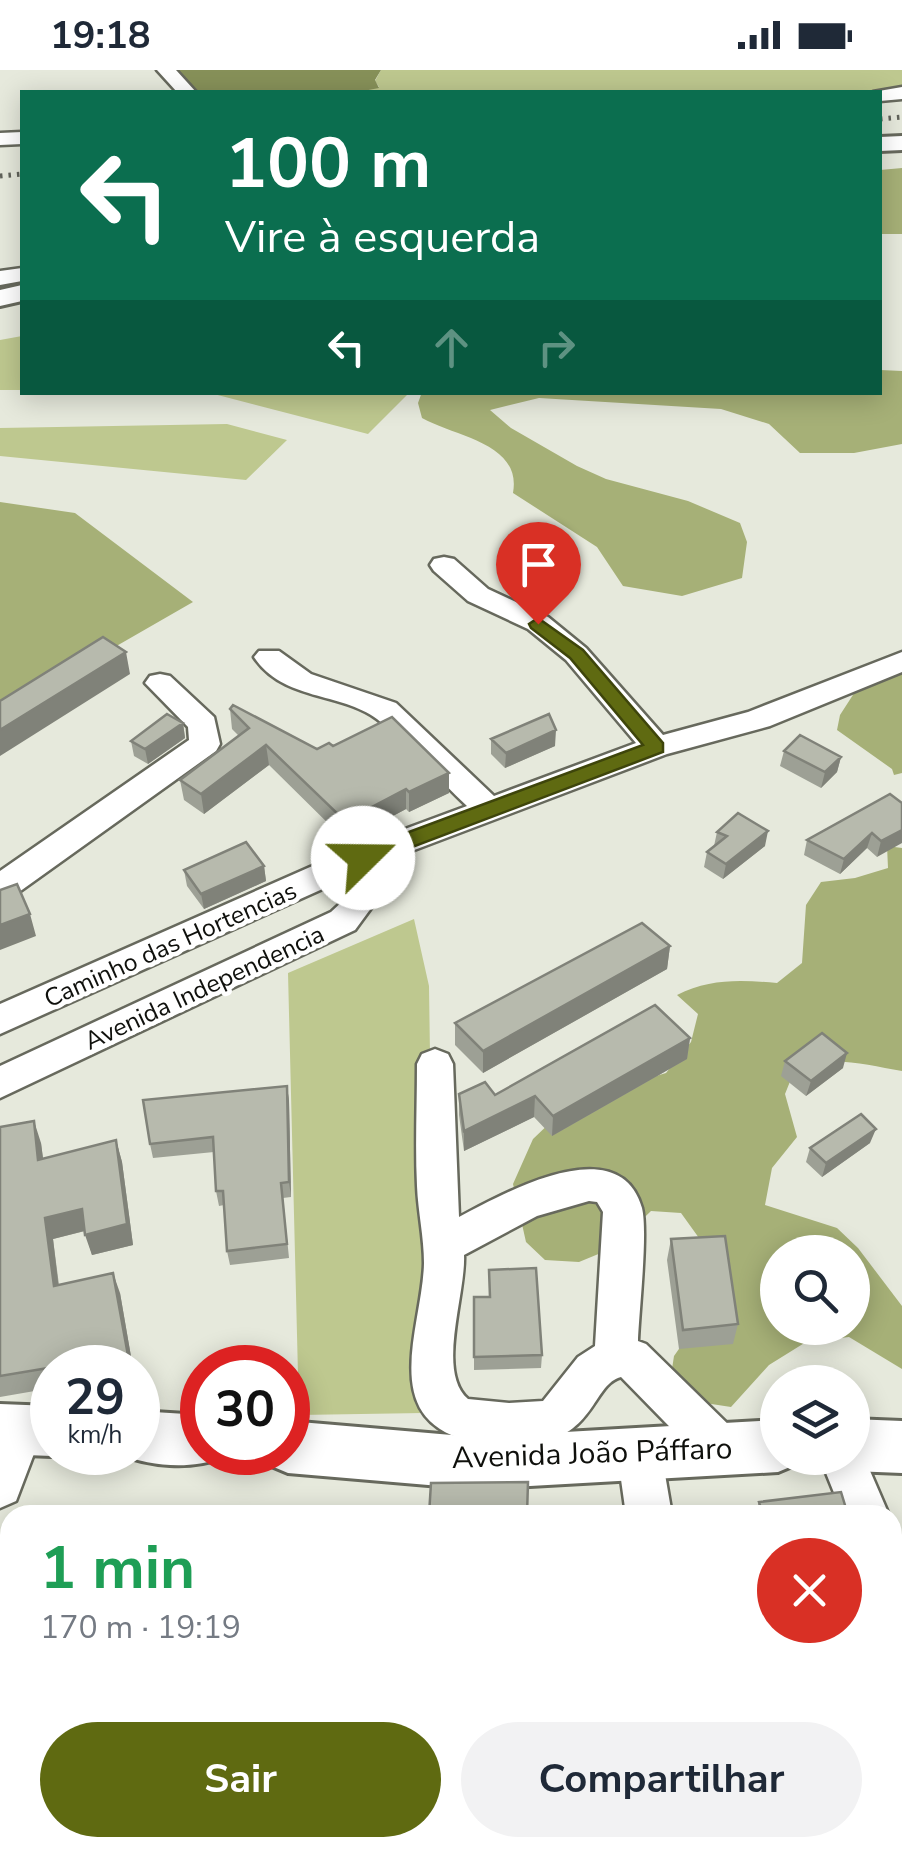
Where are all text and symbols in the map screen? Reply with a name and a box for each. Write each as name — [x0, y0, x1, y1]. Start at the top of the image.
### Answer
text: 19:18 — [50, 10, 151, 61]
text: 100 m — [225, 116, 431, 212]
icon: left — [60, 130, 190, 260]
text: Vire à esquerda — [225, 207, 540, 268]
icon: left — [319, 320, 374, 375]
icon: ahead — [424, 320, 479, 375]
icon: right — [529, 320, 584, 375]
pin — [496, 522, 581, 625]
icon: arrive — [511, 537, 566, 592]
position arrow — [311, 806, 415, 910]
street label: Caminho das Hortencias — [39, 874, 302, 1016]
street label: Avenida Independencia — [79, 917, 330, 1058]
map controls — [760, 1235, 870, 1475]
button: search — [760, 1235, 870, 1345]
speed limit sign: 30 — [180, 1345, 310, 1475]
text: 29 — [65, 1363, 125, 1432]
button: layers — [760, 1365, 870, 1475]
text: km/h — [67, 1418, 123, 1452]
street label: Avenida João Páffaro — [451, 1428, 733, 1479]
text: 1 min — [40, 1527, 195, 1609]
button: close — [757, 1538, 862, 1643]
text: 170 m · 19:19 — [40, 1606, 241, 1649]
button: Sair — [40, 1722, 441, 1837]
button: Compartilhar — [461, 1722, 862, 1837]

